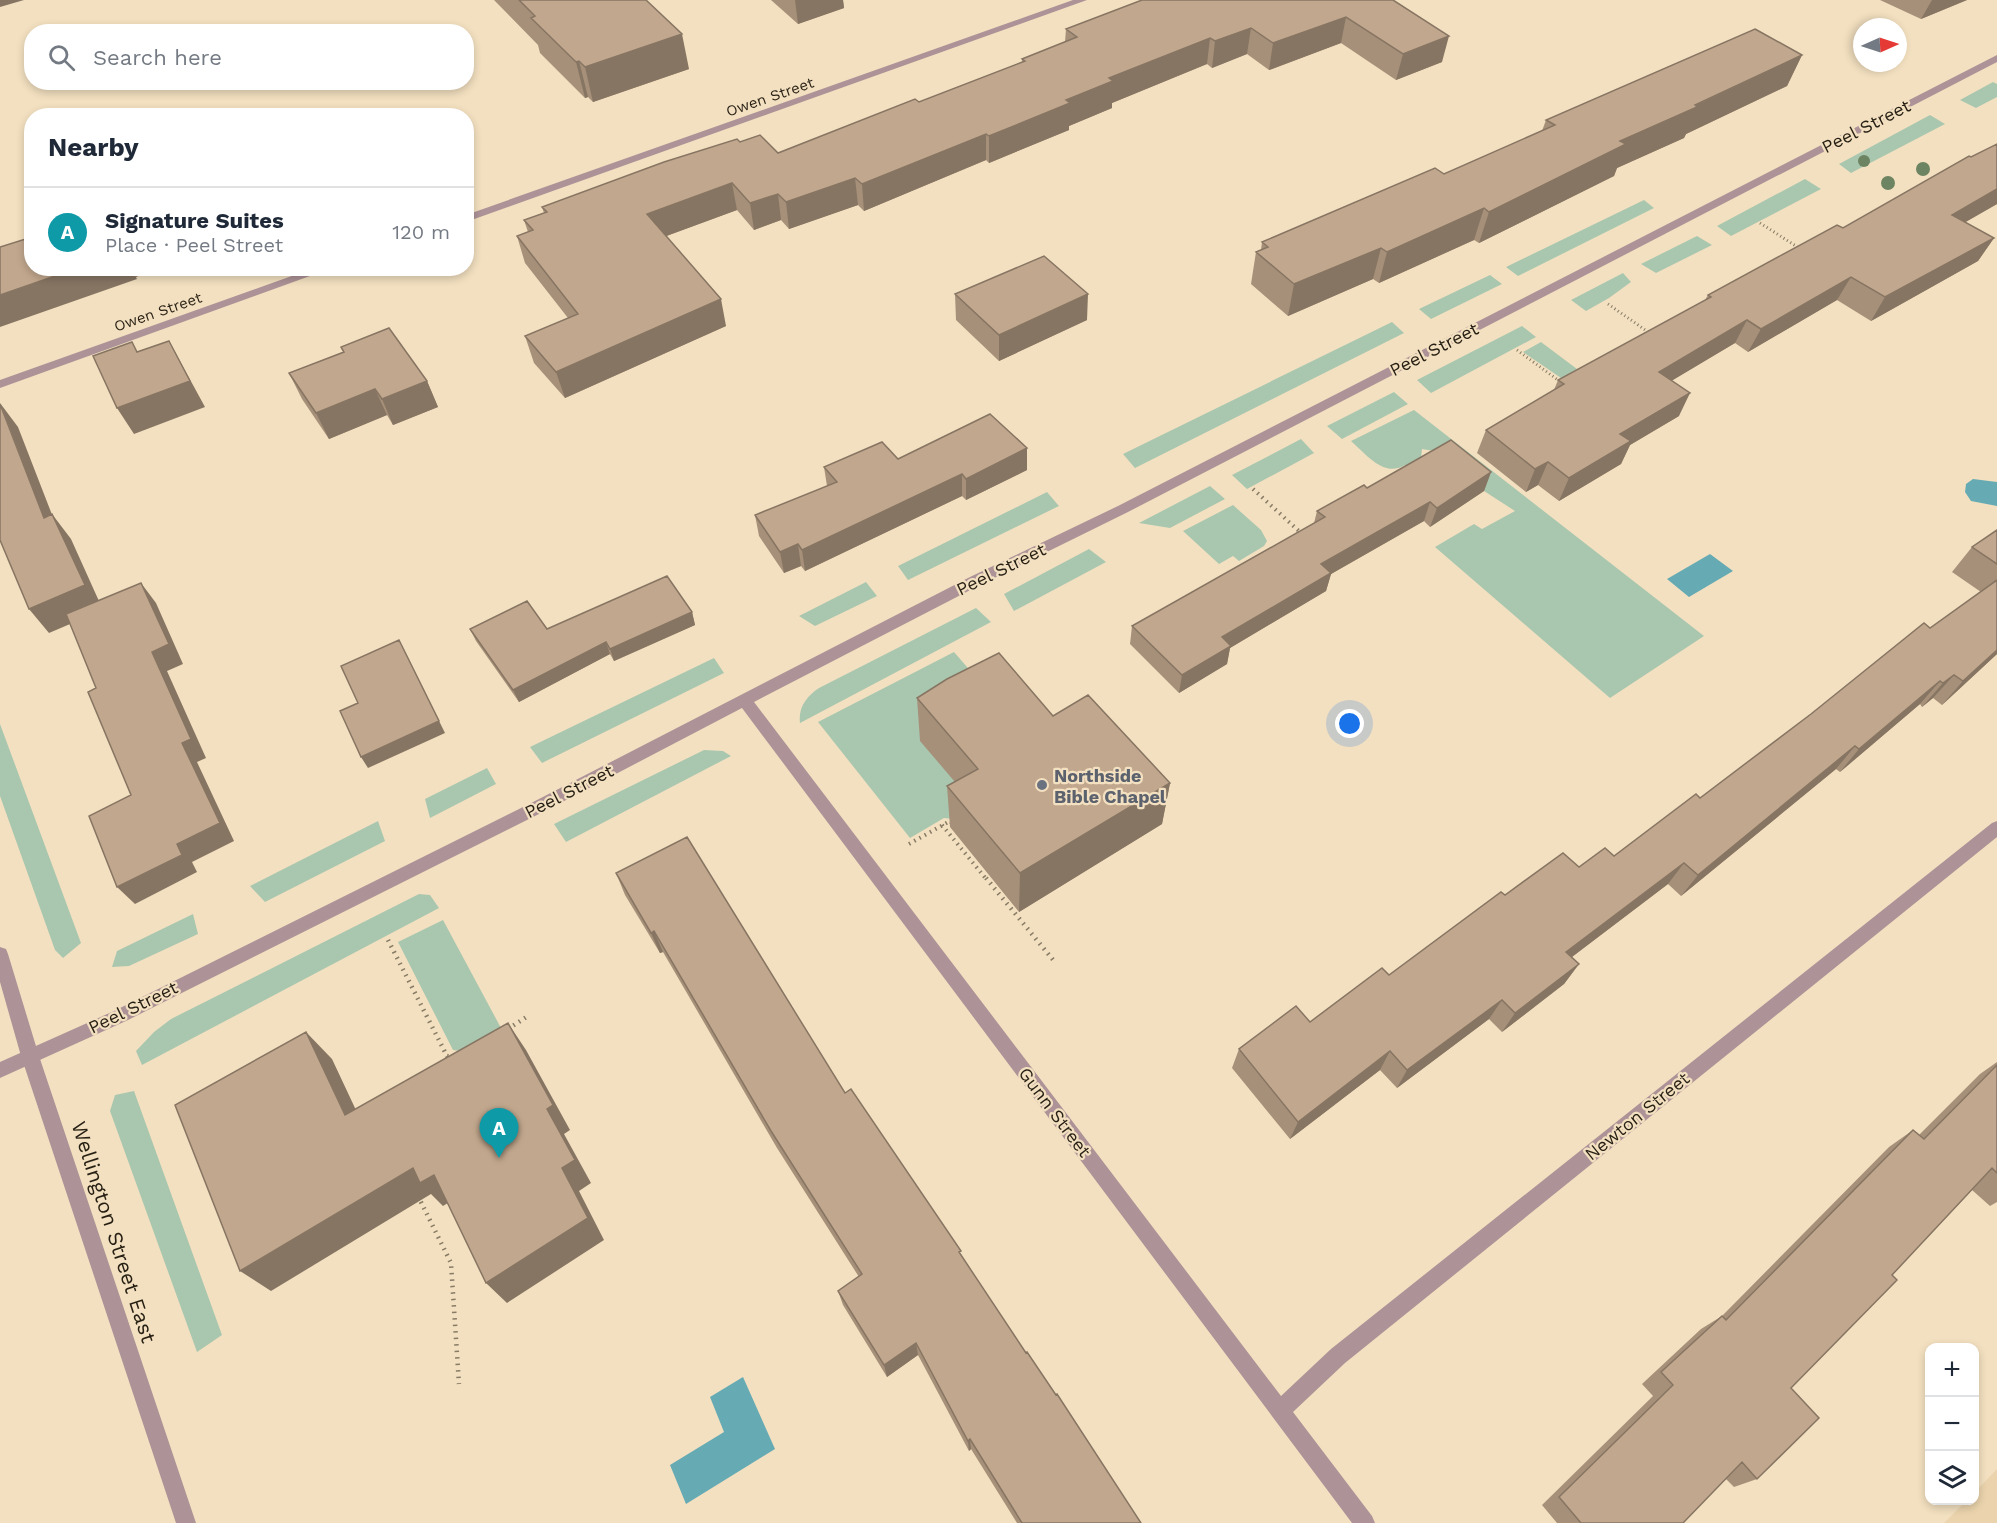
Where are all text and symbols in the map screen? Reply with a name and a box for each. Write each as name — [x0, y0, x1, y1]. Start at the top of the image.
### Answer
north arrow — [1853, 18, 1907, 72]
search box — [24, 24, 474, 90]
icon: search — [45, 41, 78, 74]
text: Search here — [93, 45, 222, 70]
street label: Owen Street — [724, 73, 817, 120]
street label: Peel Street — [1818, 94, 1914, 157]
text: Nearby — [48, 132, 139, 162]
text: Signature Suites — [105, 208, 284, 233]
text: A — [61, 220, 74, 244]
text: 120 m — [392, 220, 450, 244]
text: Place · Peel Street — [105, 233, 283, 257]
street label: Owen Street — [112, 288, 205, 335]
street label: Peel Street — [1386, 317, 1482, 380]
street label: Peel Street — [953, 538, 1050, 600]
your location — [1335, 709, 1364, 738]
street label: Peel Street — [521, 759, 617, 822]
place label: Northside Bible Chapel — [1054, 765, 1166, 807]
marker: Northside Bible Chapel — [1035, 778, 1049, 792]
street label: Peel Street — [85, 976, 182, 1038]
street label: Gunn Street — [1014, 1063, 1096, 1161]
street label: Newton Street — [1581, 1067, 1694, 1164]
pin: A — [480, 1108, 518, 1158]
street label: Wellington Street East — [66, 1118, 162, 1346]
map controls — [1925, 1343, 1979, 1505]
button: + — [1925, 1343, 1979, 1397]
button: − — [1925, 1397, 1979, 1451]
button: layers — [1925, 1451, 1979, 1505]

